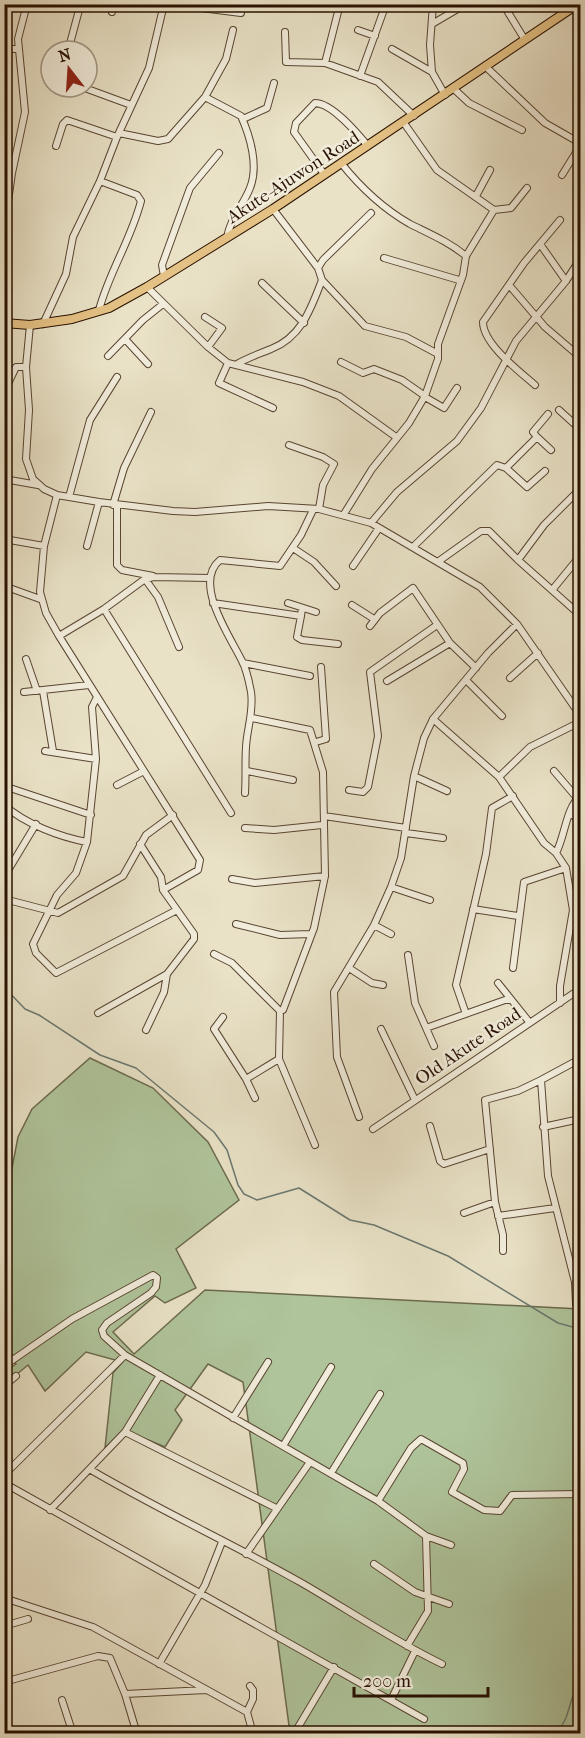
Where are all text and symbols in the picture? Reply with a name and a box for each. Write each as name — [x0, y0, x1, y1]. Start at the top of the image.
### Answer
north arrow — [39, 39, 99, 99]
text: N — [56, 44, 74, 66]
street label: Akute-Ajuwon Road — [222, 127, 364, 229]
street label: Old Akute Road — [411, 1003, 525, 1090]
scale bar — [354, 1660, 488, 1698]
text: 200 m — [363, 1671, 411, 1692]

